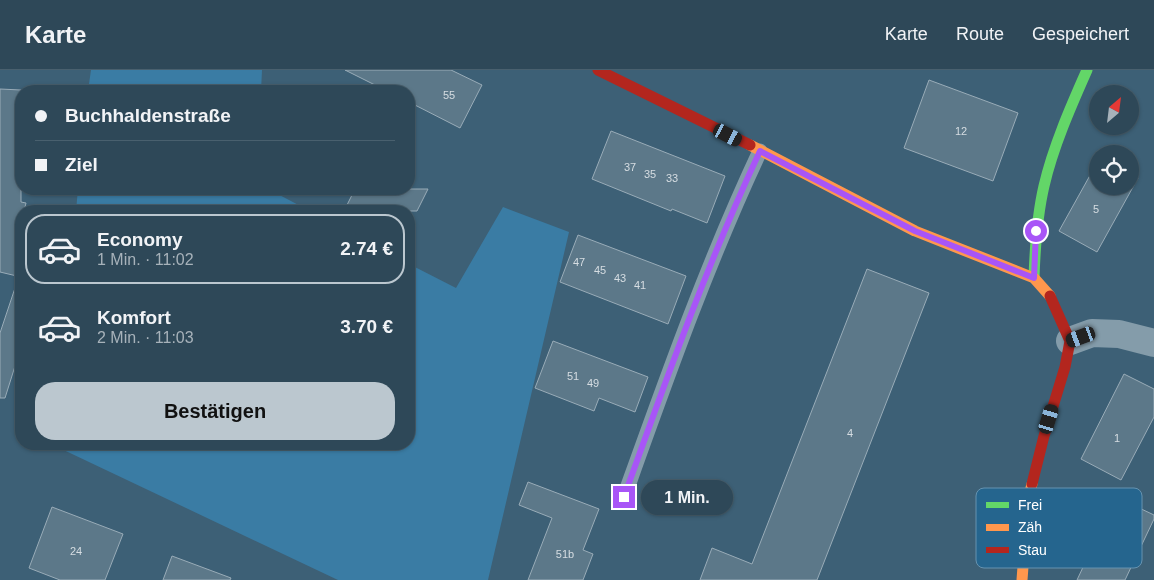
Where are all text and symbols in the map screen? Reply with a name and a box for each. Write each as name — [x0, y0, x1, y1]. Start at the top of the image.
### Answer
text: Karte — [25, 21, 86, 48]
text: Karte — [885, 24, 928, 44]
text: Route — [956, 24, 1004, 44]
text: Gespeichert — [1032, 24, 1129, 44]
north arrow — [1089, 85, 1139, 135]
map controls — [1089, 85, 1139, 195]
house number: 55 — [443, 89, 455, 101]
text: Buchhaldenstraße — [65, 105, 231, 126]
car — [711, 122, 744, 148]
house number: 12 — [955, 125, 967, 137]
button: locate — [1089, 145, 1139, 195]
text: Ziel — [65, 154, 98, 175]
house number: 37 — [624, 161, 636, 173]
house number: 35 — [644, 168, 656, 180]
house number: 33 — [666, 172, 678, 184]
house number: 5 — [1093, 203, 1099, 215]
route start — [1025, 220, 1047, 242]
icon: car — [37, 227, 82, 272]
text: Economy — [97, 229, 183, 250]
text: 2.74 € — [340, 238, 393, 259]
text: 1 Min. · 11:02 — [97, 251, 194, 268]
house number: 47 — [573, 256, 585, 268]
house number: 45 — [594, 264, 606, 276]
house number: 43 — [614, 272, 626, 284]
house number: 41 — [634, 279, 646, 291]
icon: car — [37, 305, 82, 350]
text: Komfort — [97, 307, 171, 328]
text: 3.70 € — [340, 316, 393, 337]
car — [1064, 325, 1097, 349]
text: 2 Min. · 11:03 — [97, 329, 194, 346]
house number: 51 — [567, 370, 579, 382]
house number: 49 — [587, 377, 599, 389]
button: Bestätigen — [35, 382, 395, 440]
car — [1037, 402, 1060, 436]
house number: 4 — [847, 427, 853, 439]
house number: 1 — [1114, 432, 1120, 444]
callout: 1 Min. — [642, 480, 734, 514]
route end — [613, 486, 635, 508]
legend — [976, 488, 1142, 568]
text: 1 Min. — [664, 489, 710, 506]
text: Frei — [1018, 497, 1042, 513]
text: Zäh — [1018, 519, 1042, 535]
text: Stau — [1018, 542, 1047, 558]
house number: 24 — [70, 545, 82, 557]
house number: 51b — [556, 548, 574, 560]

